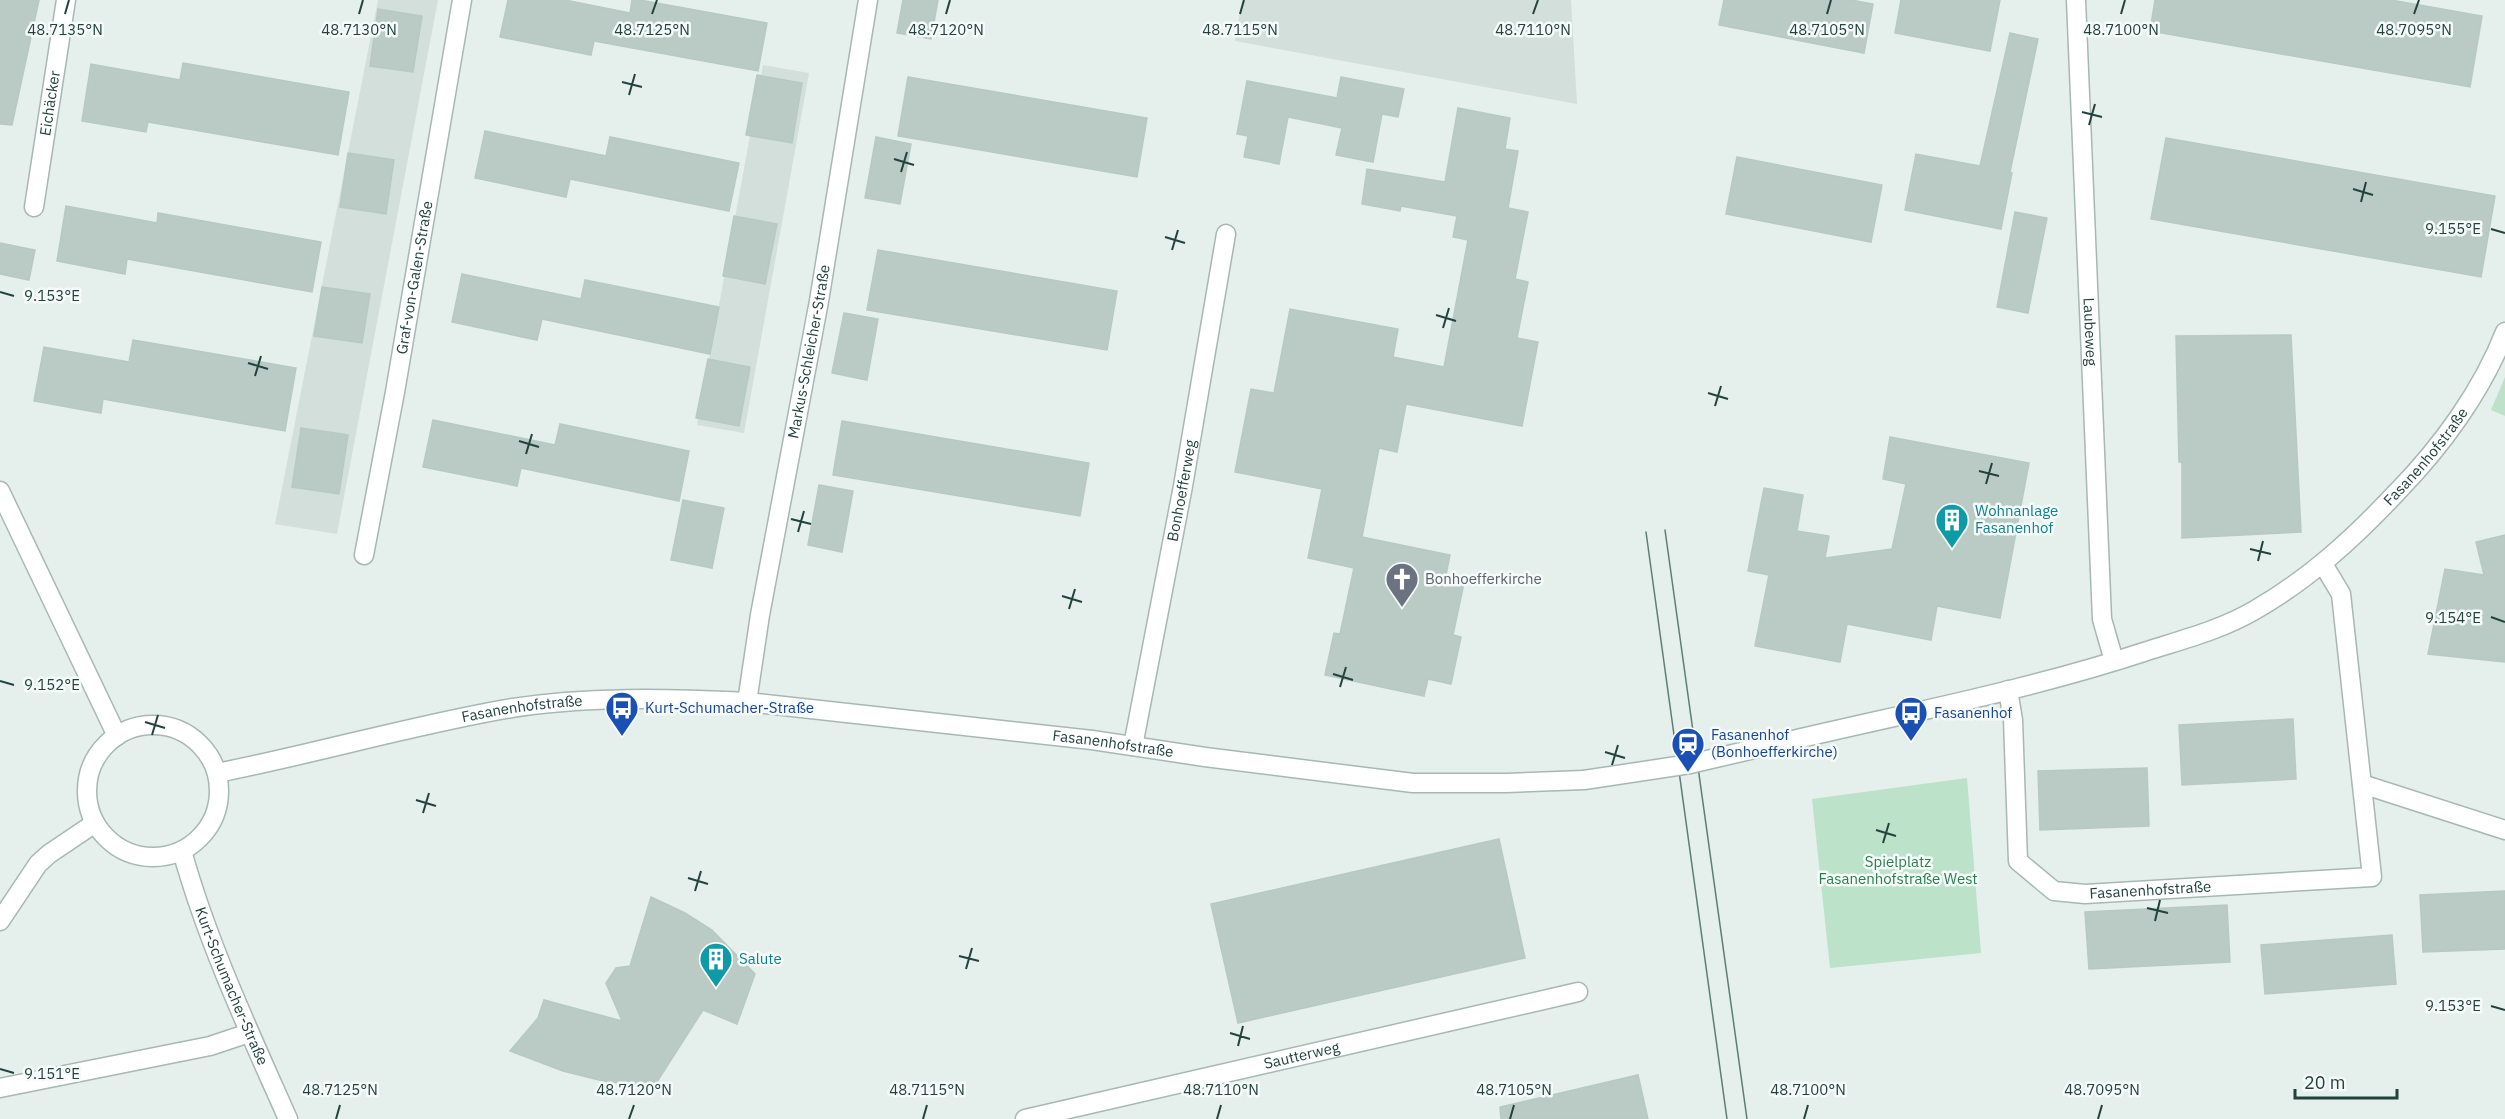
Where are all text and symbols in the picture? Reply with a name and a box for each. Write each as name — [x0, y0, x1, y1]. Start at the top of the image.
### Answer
text: 48.7135°N — [27, 20, 103, 39]
text: 48.7130°N — [321, 20, 397, 39]
text: 48.7125°N — [614, 20, 690, 39]
text: 48.7120°N — [908, 20, 984, 39]
text: 48.7115°N — [1202, 20, 1278, 39]
text: 48.7110°N — [1495, 20, 1571, 39]
text: 48.7105°N — [1789, 20, 1865, 39]
text: 48.7100°N — [2083, 20, 2159, 39]
text: 48.7095°N — [2376, 20, 2452, 39]
street label: Eichäcker — [35, 69, 64, 137]
street label: Graf-von-Galen-Straße — [392, 199, 437, 356]
text: 9.155°E — [2425, 219, 2481, 238]
street label: Markus-Schleicher-Straße — [783, 263, 834, 440]
text: 9.153°E — [24, 286, 80, 305]
street label: Laubeweg — [2080, 297, 2101, 366]
street label: Fasanenhofstraße — [2379, 404, 2472, 509]
street label: Bonhoefferweg — [1163, 438, 1200, 543]
place label: Wohnanlage Fasanenhof — [1975, 501, 2058, 537]
building icon: Wohnanlage Fasanenhof — [1934, 502, 1970, 549]
church icon: Bonhoefferkirche — [1384, 561, 1420, 608]
place label: Bonhoefferkirche — [1425, 569, 1542, 588]
text: 9.154°E — [2425, 608, 2481, 627]
text: 9.152°E — [24, 675, 80, 694]
bus stop icon: Kurt-Schumacher-Straße — [604, 690, 640, 737]
street label: Fasanenhofstraße — [460, 691, 583, 726]
bus stop icon: Fasanenhof — [1893, 695, 1929, 742]
place label: Kurt-Schumacher-Straße — [645, 698, 814, 717]
place label: Fasanenhof — [1934, 703, 2012, 722]
place label: Fasanenhof (Bonhoefferkirche) — [1711, 725, 1838, 761]
street label: Fasanenhofstraße — [1052, 726, 1175, 761]
station icon: Fasanenhof (Bonhoefferkirche) — [1670, 726, 1706, 773]
park label: Spielplatz Fasanenhofstraße West — [1818, 852, 1978, 888]
street label: Fasanenhofstraße — [2089, 877, 2212, 903]
street label: Kurt-Schumacher-Straße — [191, 904, 273, 1068]
building icon: Salute — [698, 941, 734, 988]
place label: Salute — [739, 949, 782, 968]
text: 9.153°E — [2425, 996, 2481, 1015]
street label: Sautterweg — [1262, 1037, 1341, 1073]
scale bar — [2295, 1062, 2397, 1100]
text: 9.151°E — [24, 1064, 80, 1083]
text: 20 m — [2304, 1071, 2346, 1094]
text: 48.7125°N — [302, 1080, 378, 1099]
text: 48.7120°N — [596, 1080, 672, 1099]
text: 48.7115°N — [889, 1080, 965, 1099]
text: 48.7110°N — [1183, 1080, 1259, 1099]
text: 48.7105°N — [1476, 1080, 1552, 1099]
text: 48.7100°N — [1770, 1080, 1846, 1099]
text: 48.7095°N — [2064, 1080, 2140, 1099]

